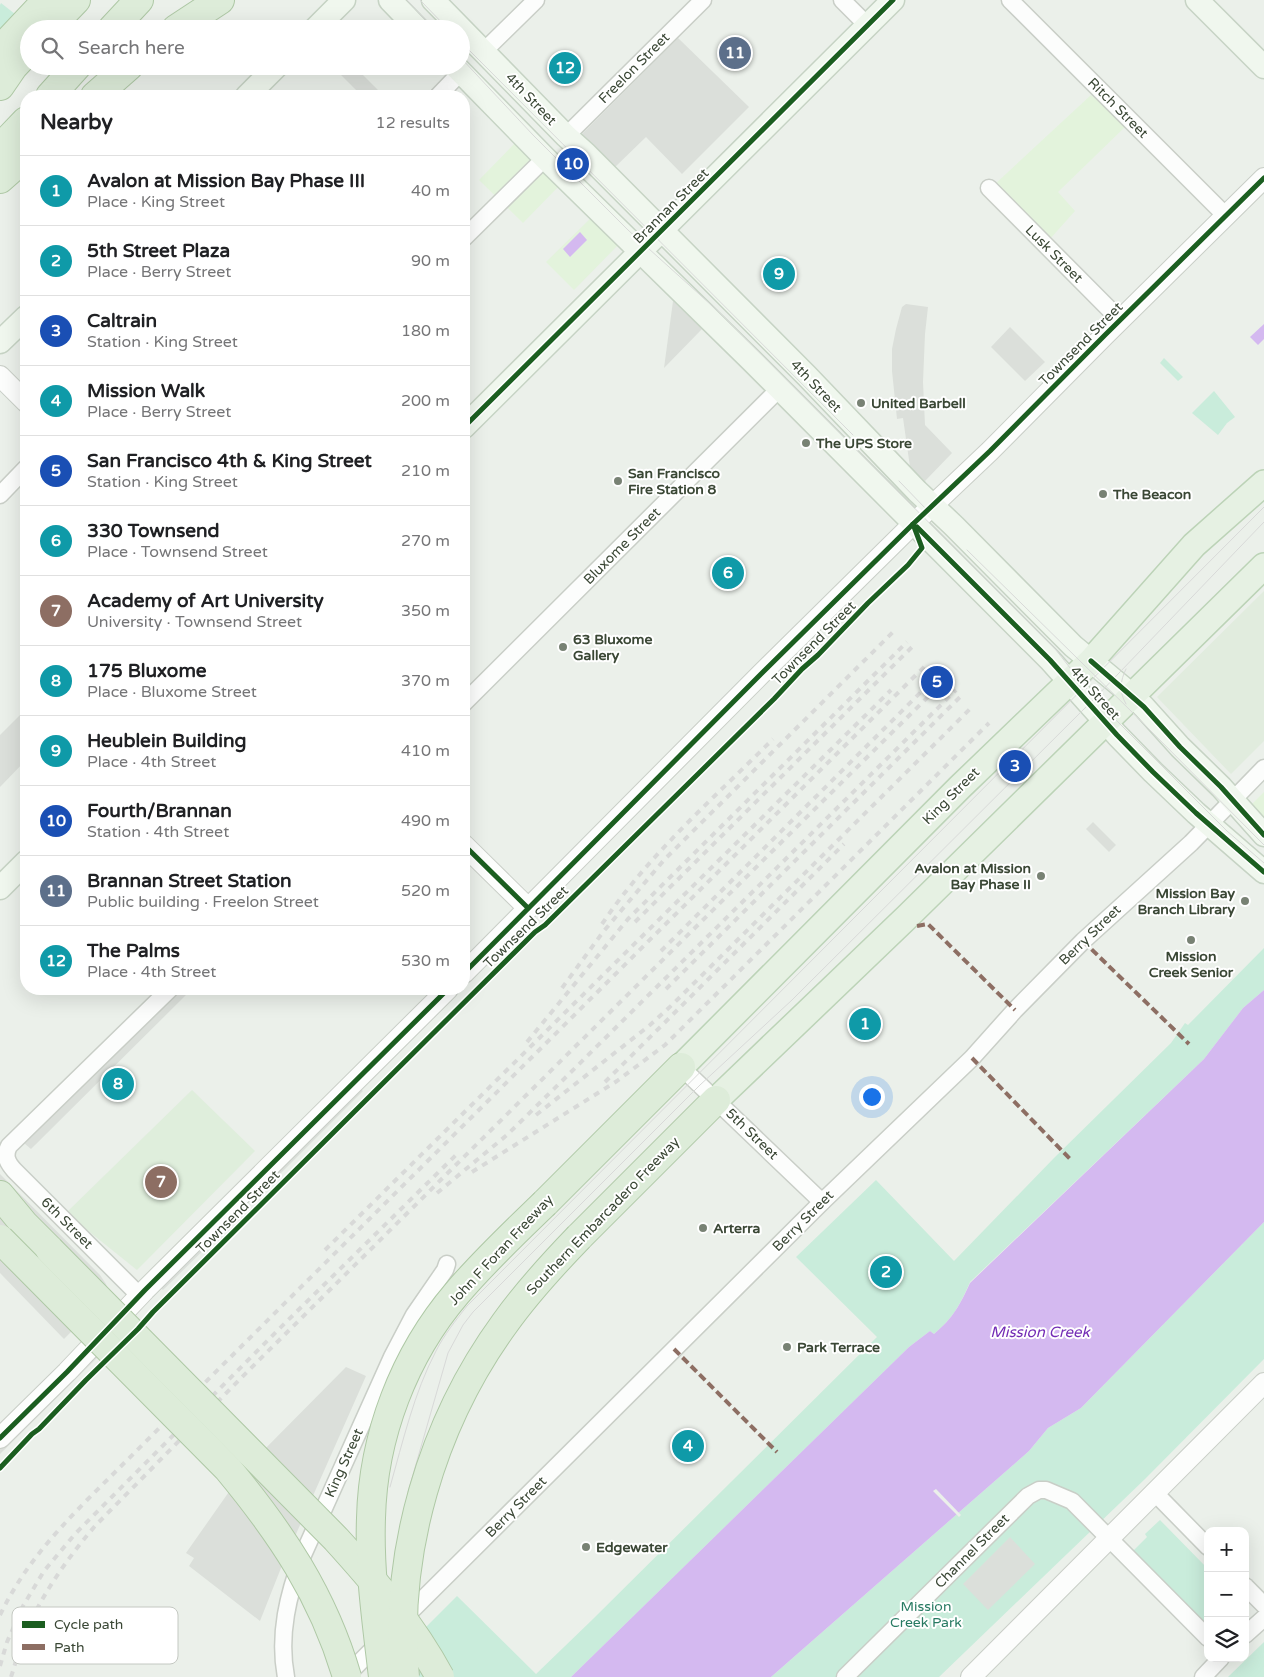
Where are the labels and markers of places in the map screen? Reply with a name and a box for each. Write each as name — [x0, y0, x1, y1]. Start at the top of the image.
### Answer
pin: 11 — [719, 34, 751, 72]
pin: 12 — [549, 49, 581, 87]
pin: 10 — [557, 145, 589, 183]
pin: 9 — [763, 255, 795, 293]
place label: United Barbell — [871, 395, 966, 412]
marker: United Barbell — [855, 397, 867, 409]
place label: The UPS Store — [815, 435, 912, 452]
marker: The UPS Store — [800, 437, 812, 449]
place label: San Francisco Fire Station 8 — [628, 465, 721, 498]
marker: San Francisco Fire Station 8 — [612, 475, 624, 487]
place label: The Beacon — [1112, 486, 1191, 503]
marker: The Beacon — [1097, 488, 1109, 500]
pin: 6 — [712, 554, 744, 592]
place label: 63 Bluxome Gallery — [573, 631, 652, 664]
marker: 63 Bluxome Gallery — [557, 641, 569, 653]
pin: 5 — [921, 663, 953, 701]
pin: 3 — [999, 747, 1031, 785]
place label: Avalon at Mission Bay Phase II — [914, 860, 1031, 893]
marker: Avalon at Mission Bay Phase II — [1035, 870, 1047, 882]
place label: Mission Bay Branch Library — [1138, 885, 1235, 918]
marker: Mission Bay Branch Library — [1239, 895, 1251, 907]
marker: Mission Creek Senior — [1185, 934, 1197, 946]
place label: Mission Creek Senior — [1149, 948, 1234, 981]
pin: 1 — [849, 1005, 881, 1043]
pin: 8 — [102, 1065, 134, 1103]
pin: 7 — [145, 1163, 177, 1201]
place label: Arterra — [713, 1220, 761, 1237]
marker: Arterra — [697, 1222, 709, 1234]
pin: 2 — [870, 1253, 902, 1291]
place label: Park Terrace — [797, 1339, 880, 1356]
marker: Park Terrace — [781, 1341, 793, 1353]
pin: 4 — [672, 1427, 704, 1465]
place label: Edgewater — [596, 1539, 668, 1556]
marker: Edgewater — [580, 1541, 592, 1553]

